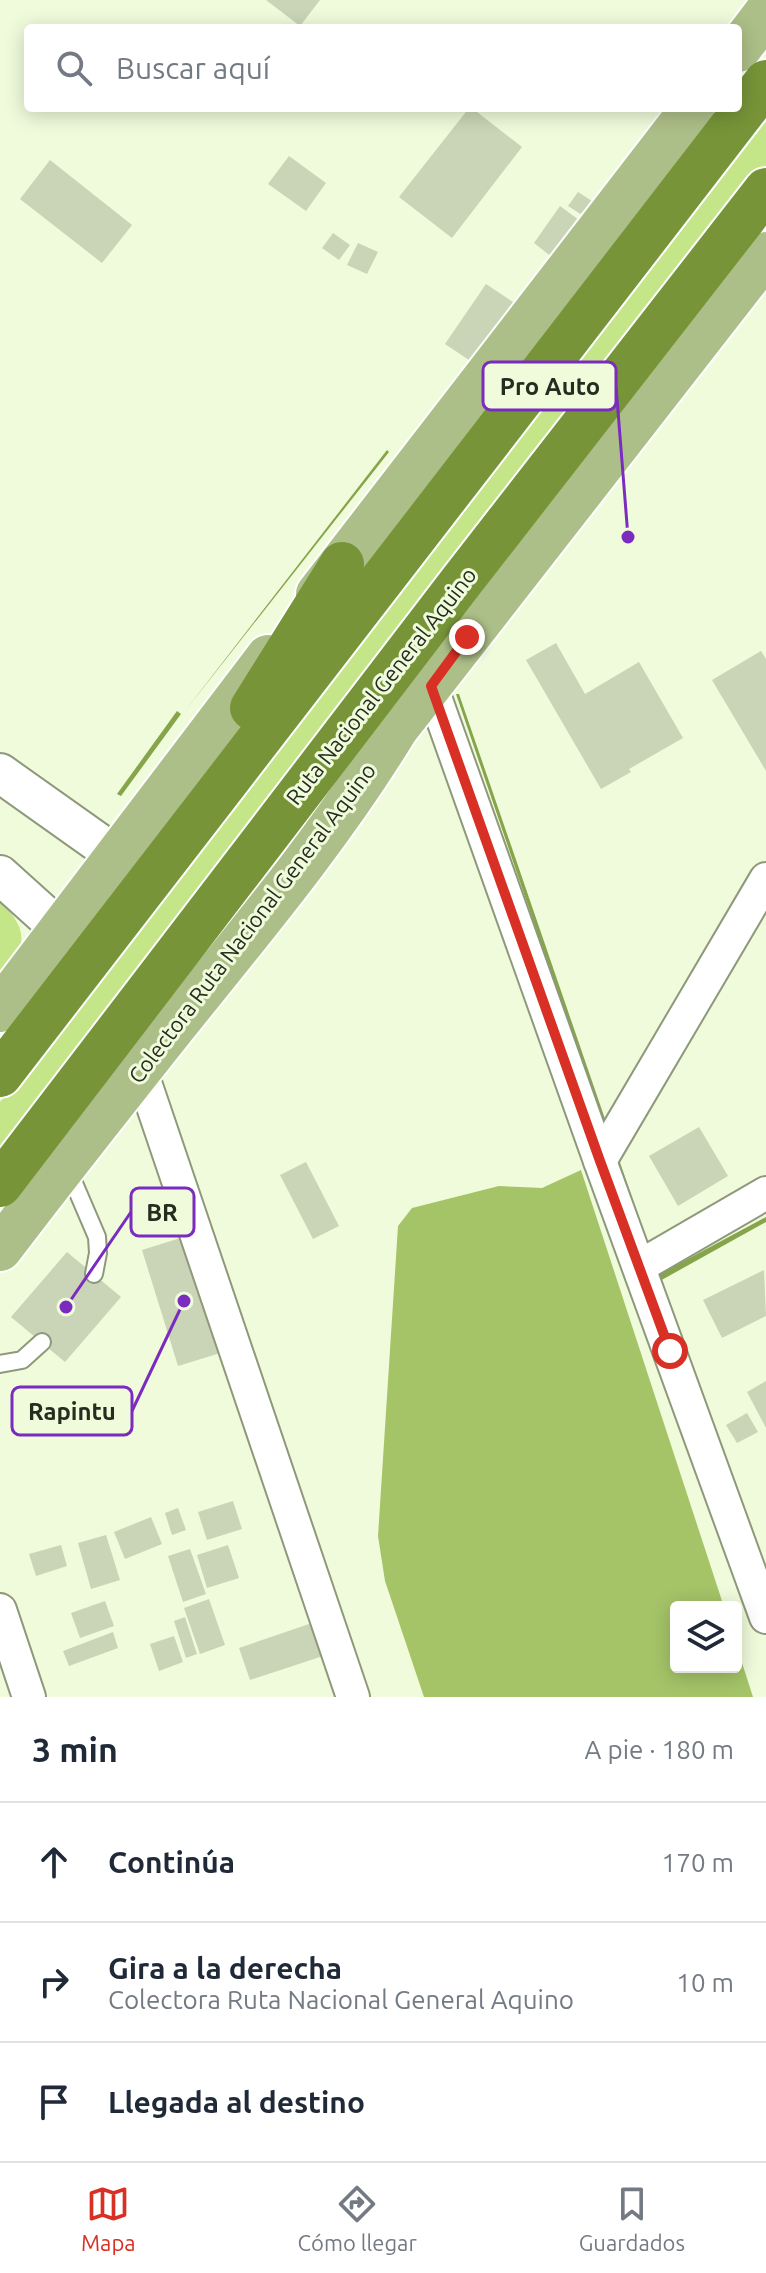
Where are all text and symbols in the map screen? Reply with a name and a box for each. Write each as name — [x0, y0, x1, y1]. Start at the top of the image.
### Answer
search box — [24, 24, 742, 112]
icon: search — [52, 46, 96, 90]
text: Buscar aquí — [116, 51, 270, 85]
callout: Pro Auto — [483, 362, 616, 410]
text: Pro Auto — [500, 373, 600, 400]
street label: Ruta Nacional General Aquino — [280, 562, 481, 809]
route end — [449, 619, 485, 655]
street label: Colectora Ruta Nacional General Aquino — [123, 758, 380, 1088]
callout: BR — [131, 1188, 194, 1236]
text: BR — [146, 1199, 178, 1226]
route start — [652, 1333, 688, 1369]
callout: Rapintu — [12, 1387, 132, 1435]
text: Rapintu — [28, 1398, 116, 1425]
map controls — [670, 1601, 742, 1673]
button: layers — [670, 1601, 742, 1673]
text: 3 min — [32, 1730, 118, 1768]
text: A pie · 180 m — [585, 1735, 734, 1764]
icon: ahead — [32, 1840, 76, 1884]
text: Continúa — [108, 1845, 235, 1879]
text: 170 m — [662, 1848, 734, 1877]
text: Gira a la derecha — [108, 1951, 342, 1985]
icon: right — [32, 1960, 76, 2004]
text: 10 m — [676, 1968, 734, 1997]
text: Colectora Ruta Nacional General Aquino — [108, 1985, 574, 2014]
icon: arrive — [32, 2080, 76, 2124]
text: Llegada al destino — [108, 2085, 365, 2119]
tab: Mapa — [81, 2182, 136, 2255]
tab: Cómo llegar — [298, 2182, 417, 2255]
tab: Guardados — [579, 2182, 685, 2255]

